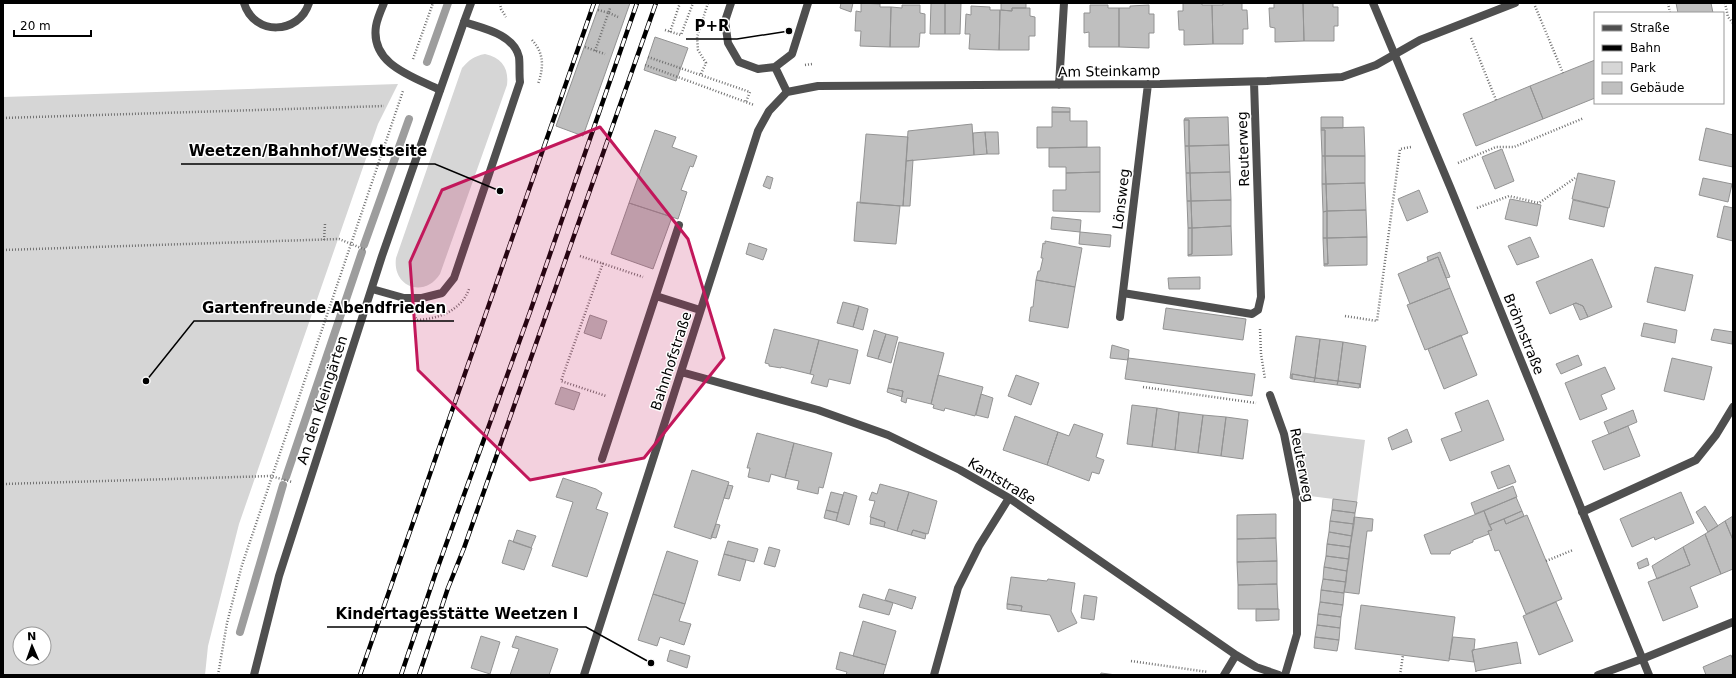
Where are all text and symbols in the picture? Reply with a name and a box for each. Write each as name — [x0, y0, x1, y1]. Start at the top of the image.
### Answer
scale bar — [14, 12, 91, 38]
callout: P+R — [686, 12, 737, 39]
legend — [1594, 12, 1724, 104]
text: P+R — [694, 17, 730, 35]
text: 20 m — [20, 19, 51, 33]
text: Straße — [1630, 21, 1670, 35]
text: Bahn — [1630, 41, 1661, 55]
text: Park — [1630, 61, 1656, 75]
street label: Am Steinkamp — [1058, 62, 1160, 80]
text: Gebäude — [1630, 81, 1684, 95]
street label: Reuterweg — [1234, 111, 1252, 187]
callout: Weetzen/Bahnhof/Westseite — [181, 137, 435, 164]
text: Weetzen/Bahnhof/Westseite — [189, 142, 427, 160]
street label: Lönsweg — [1109, 168, 1133, 230]
street label: Bröhnstraße — [1500, 291, 1548, 377]
callout: Gartenfreunde Abendfrieden — [194, 294, 454, 321]
text: Gartenfreunde Abendfrieden — [202, 299, 446, 317]
street label: Bahnhofstraße — [647, 310, 695, 412]
street label: An den Kleingärten — [294, 334, 350, 466]
street label: Reuterweg — [1287, 426, 1317, 504]
street label: Kantstraße — [965, 454, 1039, 508]
callout: Kindertagesstätte Weetzen I — [327, 600, 586, 627]
text: Kindertagesstätte Weetzen I — [336, 605, 578, 623]
north arrow — [12, 626, 52, 666]
text: N — [27, 630, 37, 643]

